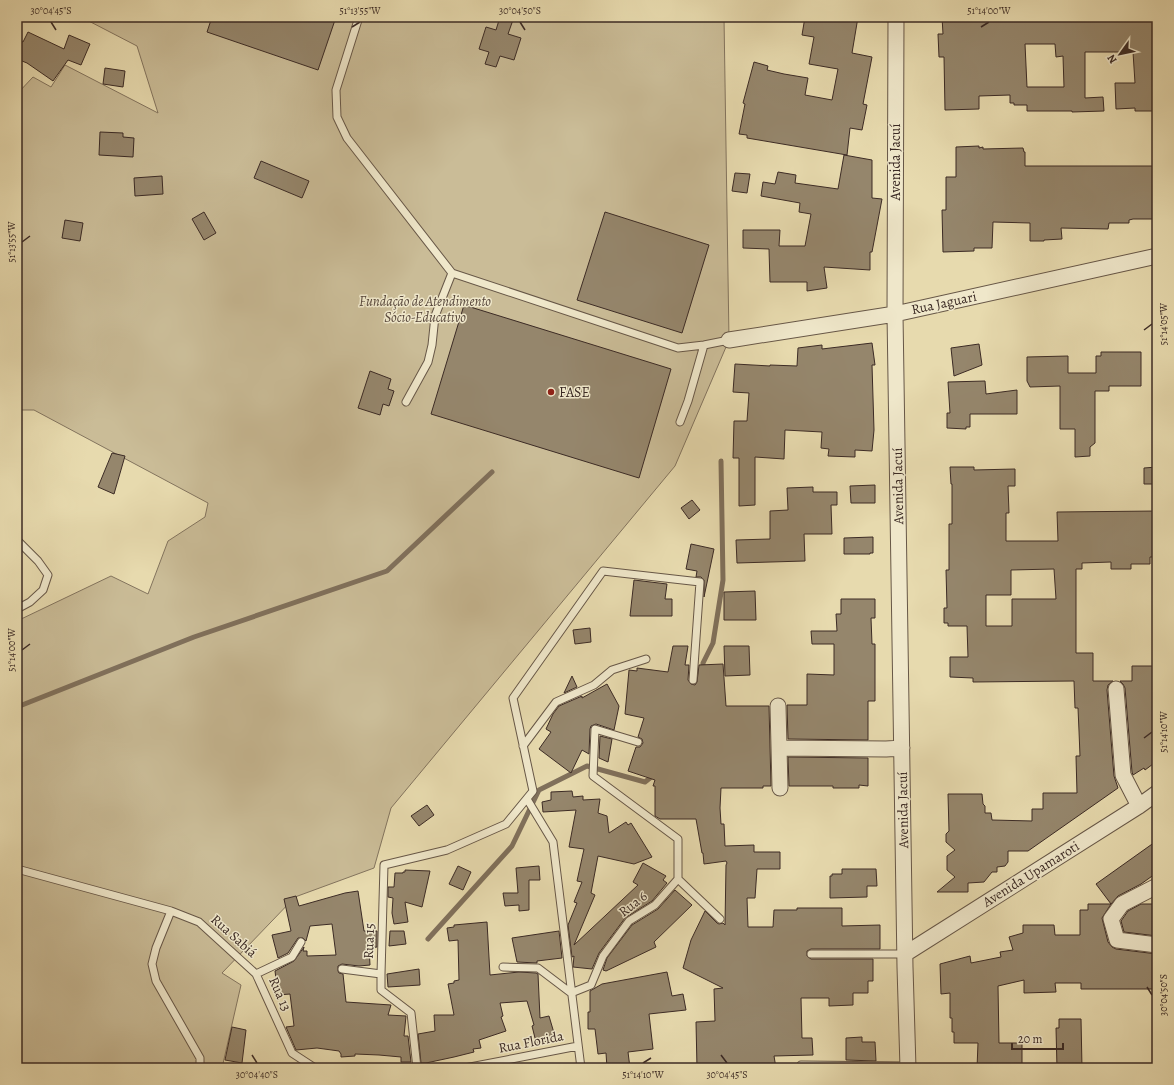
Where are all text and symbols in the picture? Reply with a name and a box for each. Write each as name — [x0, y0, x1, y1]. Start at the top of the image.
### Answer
text: 30°04'45"S — [30, 4, 72, 17]
text: 51°13'55"W — [340, 4, 381, 17]
text: 30°04'50"S — [499, 4, 541, 17]
text: 51°14'00"W — [967, 4, 1011, 17]
north arrow — [1100, 34, 1140, 74]
text: N — [1104, 52, 1121, 67]
street label: Avenida Jacuí — [886, 124, 905, 201]
text: 51°13'55"W — [5, 221, 18, 262]
street label: Rua Jaguari — [910, 287, 978, 319]
park label: Fundação de Atendimento Sócio-Educativo — [359, 292, 491, 327]
text: 51°14'05"W — [1157, 302, 1170, 345]
place label: FASE — [559, 383, 590, 402]
marker: FASE — [546, 387, 556, 397]
street label: Avenida Jacuí — [888, 447, 908, 526]
text: 51°14'00"W — [5, 628, 18, 672]
text: 51°14'10"W — [1157, 711, 1170, 753]
street label: Avenida Jacuí — [893, 771, 913, 850]
street label: Avenida Upamaroti — [978, 837, 1083, 912]
street label: Rua 6 — [615, 887, 651, 921]
street label: Rua Sabiá — [207, 910, 262, 962]
street label: Rua 15 — [359, 923, 379, 959]
street label: Rua 13 — [264, 974, 296, 1014]
text: 30°04'50"S — [1157, 974, 1170, 1016]
scale bar — [1012, 1025, 1063, 1051]
street label: Rua Florida — [497, 1026, 566, 1058]
text: 20 m — [1018, 1031, 1042, 1047]
text: 30°04'40"S — [236, 1068, 278, 1081]
text: 51°14'10"W — [622, 1068, 664, 1081]
text: 30°04'45"S — [706, 1068, 748, 1081]

